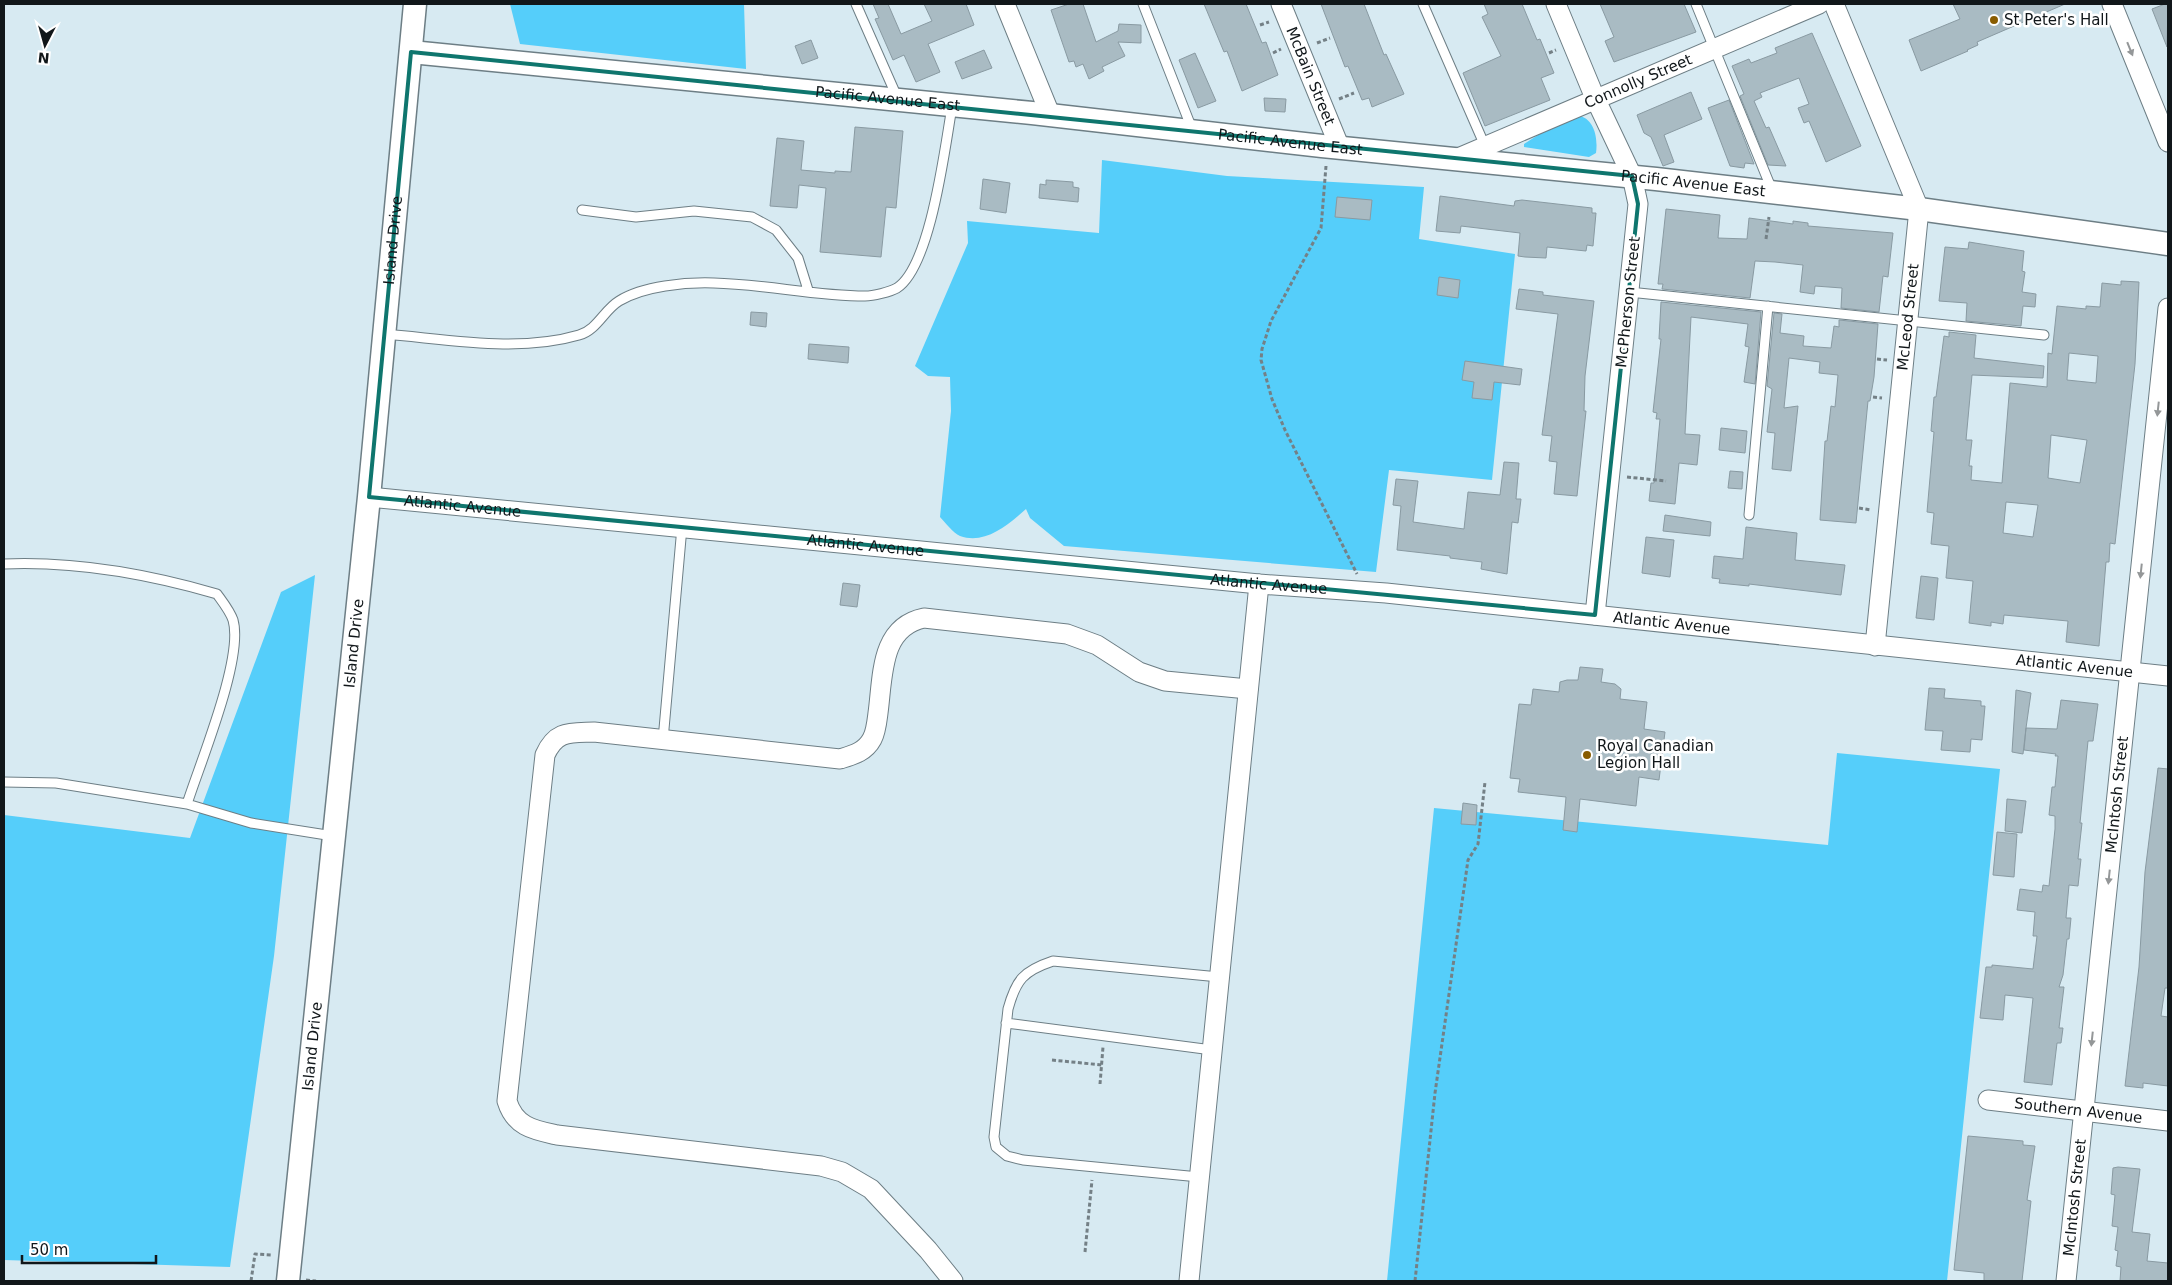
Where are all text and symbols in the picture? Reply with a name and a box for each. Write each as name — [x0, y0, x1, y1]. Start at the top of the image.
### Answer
place label: St Peter's Hall — [2004, 11, 2109, 29]
marker: St Peter's Hall — [1988, 14, 2000, 26]
north arrow — [20, 20, 70, 70]
street label: McBain Street — [1282, 24, 1339, 128]
one-way arrow — [2127, 42, 2135, 56]
text: N — [37, 49, 50, 66]
street label: Connolly Street — [1581, 50, 1695, 112]
street label: Pacific Avenue East — [814, 83, 961, 115]
street label: Pacific Avenue East — [1217, 125, 1364, 159]
street label: Pacific Avenue East — [1620, 167, 1767, 200]
street label: Island Drive — [380, 195, 406, 286]
street label: McPherson Street — [1612, 235, 1644, 369]
street label: McLeod Street — [1893, 262, 1923, 371]
one-way arrow — [2154, 401, 2162, 417]
street label: Atlantic Avenue — [403, 491, 522, 521]
street label: Atlantic Avenue — [806, 531, 925, 560]
one-way arrow — [2137, 563, 2145, 579]
street label: Atlantic Avenue — [1209, 570, 1328, 598]
street label: Island Drive — [340, 598, 367, 689]
street label: Atlantic Avenue — [1612, 608, 1731, 638]
street label: Atlantic Avenue — [2015, 651, 2134, 681]
street label: McIntosh Street — [2102, 735, 2132, 854]
place label: Royal Canadian Legion Hall — [1597, 737, 1714, 772]
marker: Royal Canadian Legion Hall — [1581, 749, 1593, 761]
one-way arrow — [2105, 870, 2113, 886]
street label: Island Drive — [299, 1001, 326, 1092]
one-way arrow — [2088, 1031, 2096, 1047]
street label: Southern Avenue — [2013, 1094, 2143, 1127]
street label: McIntosh Street — [2060, 1138, 2090, 1257]
scale bar — [22, 1232, 156, 1264]
text: 50 m — [30, 1241, 68, 1259]

